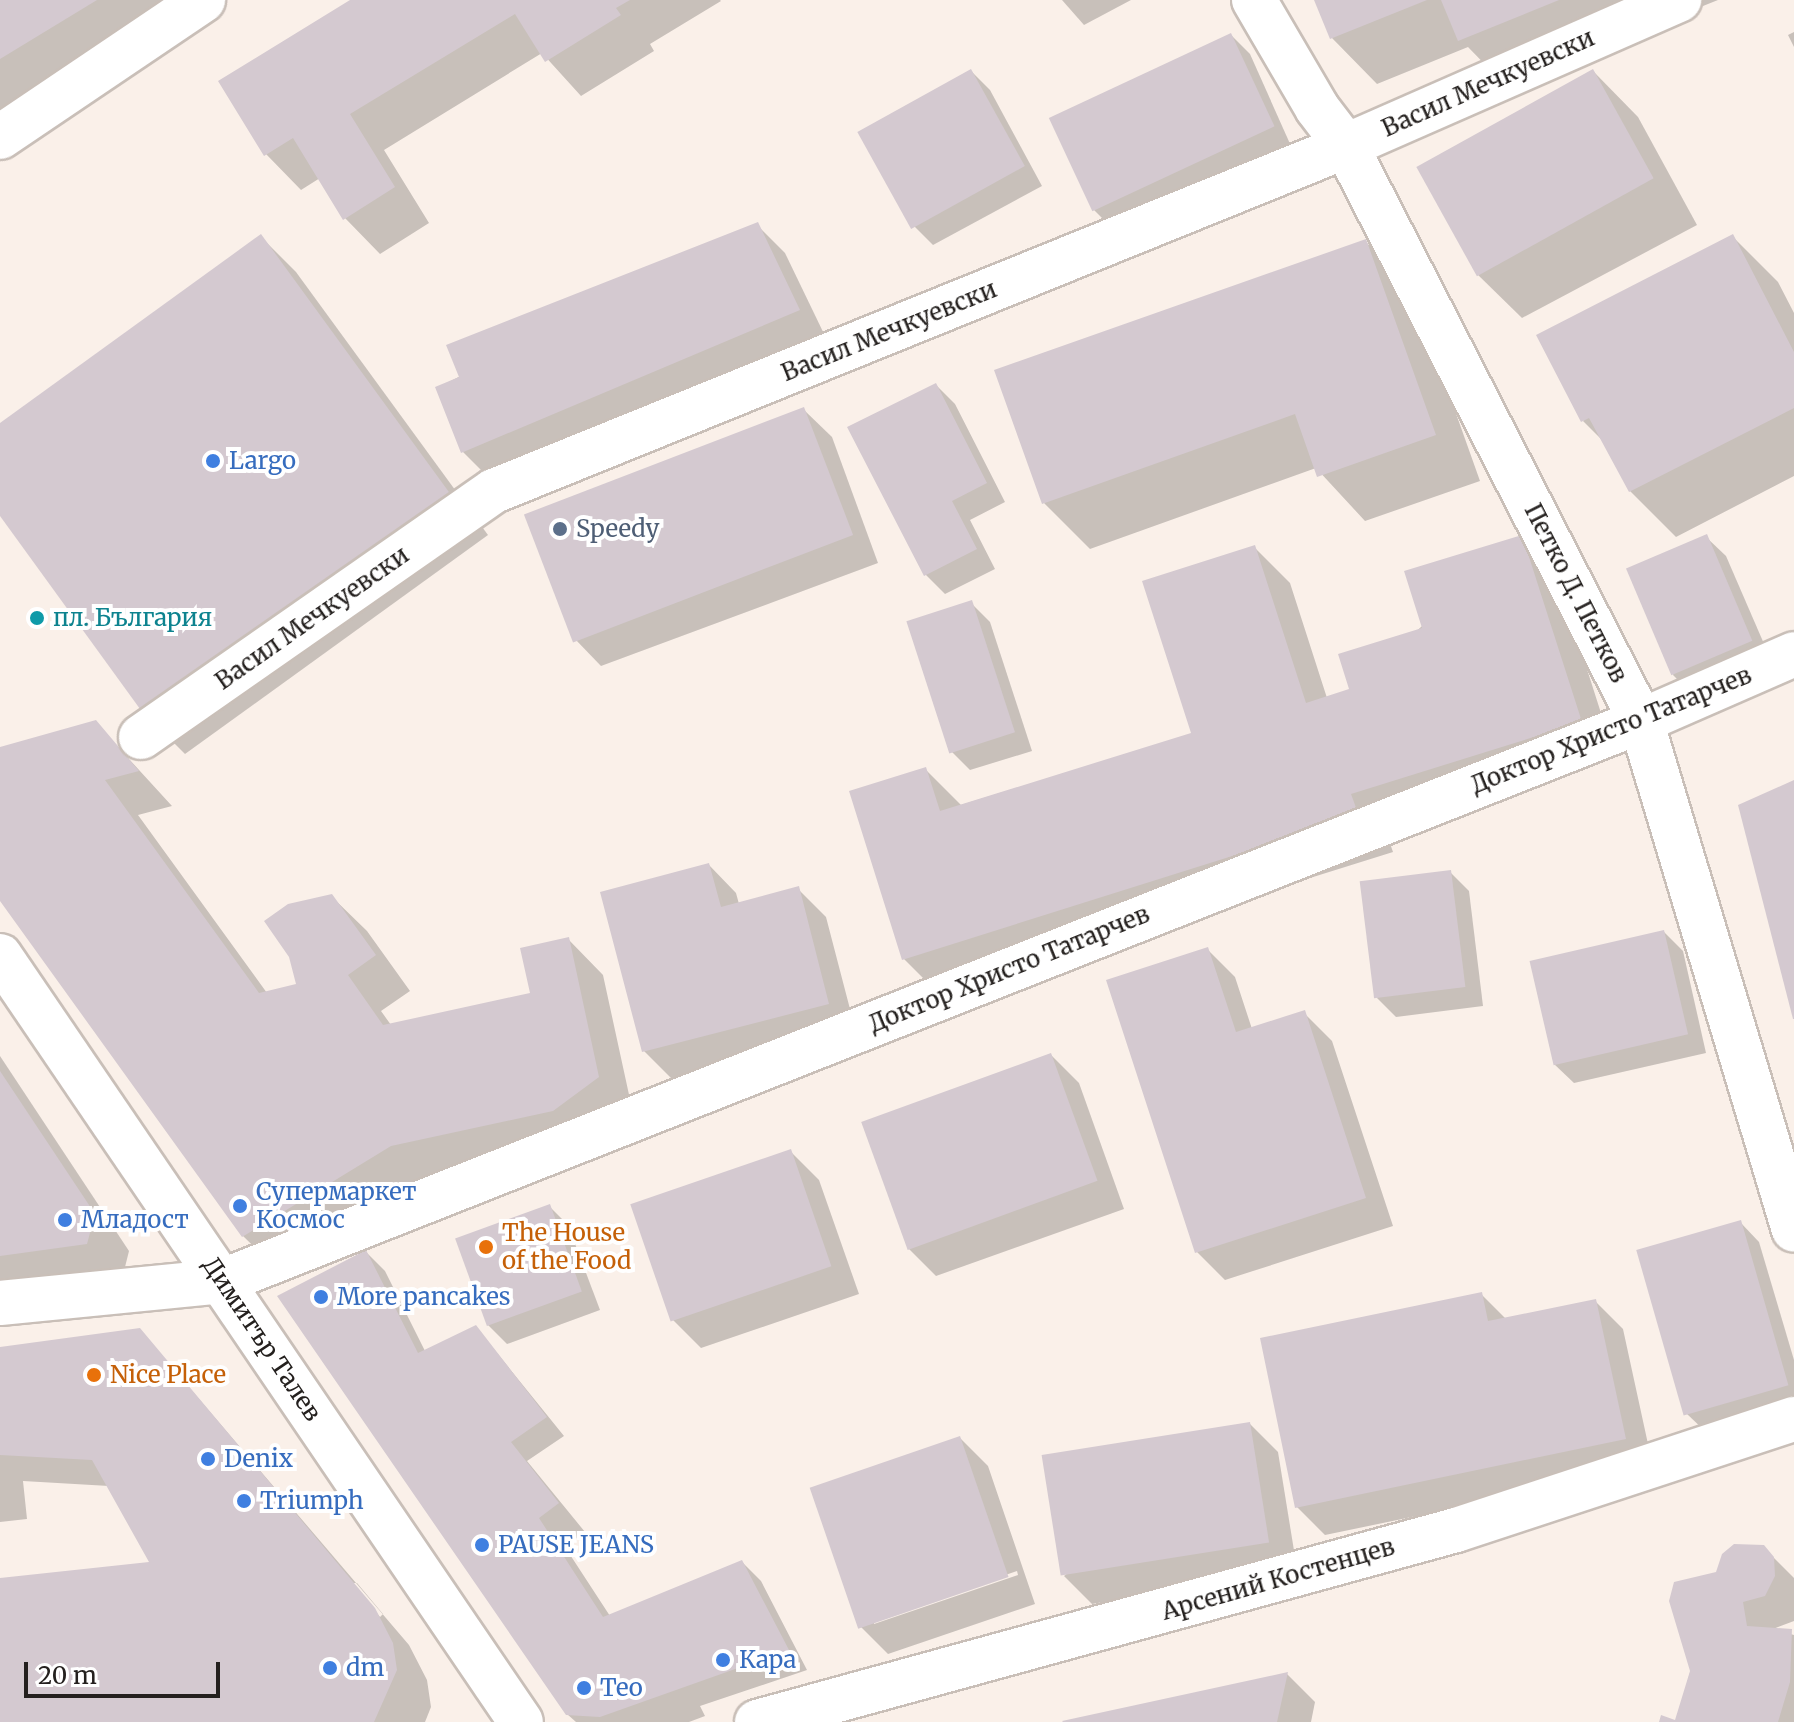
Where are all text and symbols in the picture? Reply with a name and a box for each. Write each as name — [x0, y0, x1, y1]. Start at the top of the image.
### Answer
street label: Васил Мечкуевски — [1377, 23, 1599, 143]
street label: Васил Мечкуевски — [777, 275, 1001, 387]
place label: Largo — [229, 447, 296, 475]
marker: Largo — [204, 452, 222, 470]
street label: Петко Д. Петков — [1518, 499, 1634, 687]
place label: Speedy — [576, 515, 660, 543]
marker: Speedy — [551, 520, 569, 538]
street label: Васил Мечкуевски — [210, 540, 414, 696]
place label: пл. България — [53, 604, 212, 632]
marker: пл. България — [28, 609, 46, 627]
street label: Доктор Христо Татарчев — [1467, 660, 1755, 800]
street label: Доктор Христо Татарчев — [865, 899, 1153, 1039]
place label: Супермаркет Космос — [256, 1178, 417, 1234]
marker: Супермаркет Космос — [231, 1197, 249, 1215]
place label: Младост — [81, 1206, 189, 1234]
marker: Младост — [56, 1211, 74, 1229]
place label: The House of the Food — [502, 1219, 631, 1275]
marker: The House of the Food — [477, 1238, 495, 1256]
street label: Димитър Талев — [197, 1252, 327, 1426]
place label: More pancakes — [337, 1283, 511, 1311]
marker: More pancakes — [312, 1288, 330, 1306]
place label: Nice Place — [110, 1361, 226, 1389]
marker: Nice Place — [85, 1366, 103, 1384]
place label: Denix — [224, 1445, 293, 1473]
marker: Denix — [199, 1450, 217, 1468]
place label: Triumph — [260, 1487, 364, 1515]
marker: Triumph — [235, 1492, 253, 1510]
place label: PAUSE JEANS — [498, 1531, 654, 1559]
street label: Арсений Костенцев — [1158, 1532, 1398, 1626]
marker: PAUSE JEANS — [473, 1536, 491, 1554]
scale bar — [28, 1646, 224, 1696]
place label: Кара — [739, 1646, 796, 1674]
marker: Кара — [714, 1651, 732, 1669]
place label: dm — [346, 1654, 384, 1682]
marker: dm — [321, 1659, 339, 1677]
text: 20 m — [38, 1660, 97, 1691]
place label: Teo — [600, 1674, 643, 1702]
marker: Teo — [575, 1679, 593, 1697]

